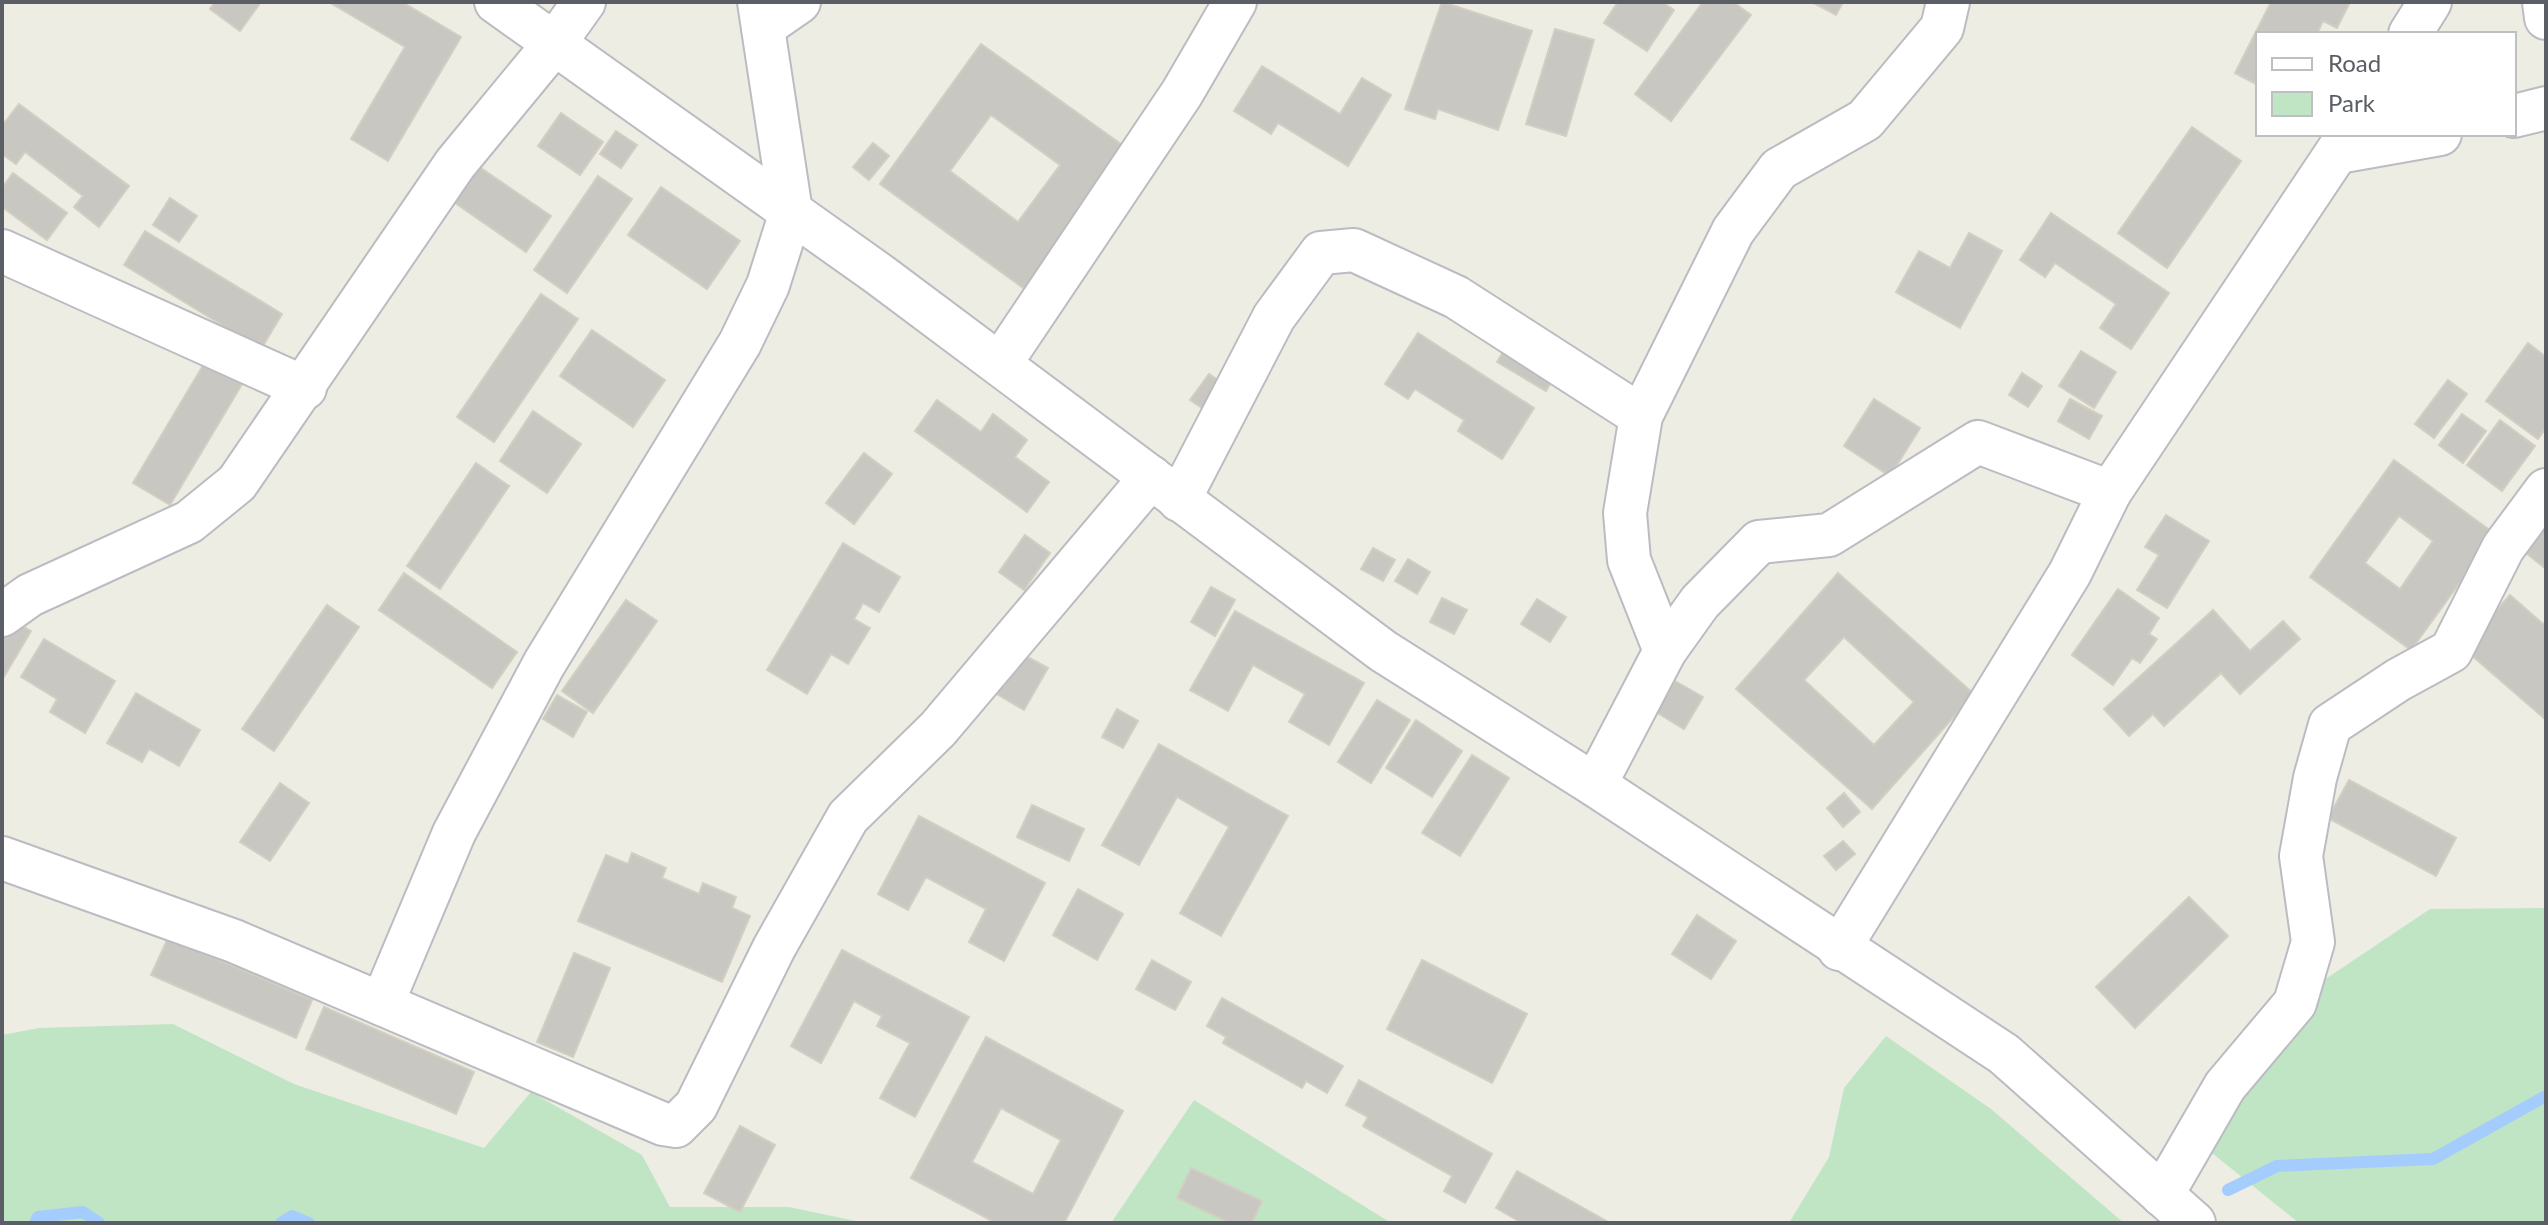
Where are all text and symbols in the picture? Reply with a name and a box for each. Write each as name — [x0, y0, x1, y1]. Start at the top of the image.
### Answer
legend — [2256, 32, 2516, 136]
text: Road — [2328, 48, 2381, 77]
text: Park — [2328, 88, 2376, 117]

